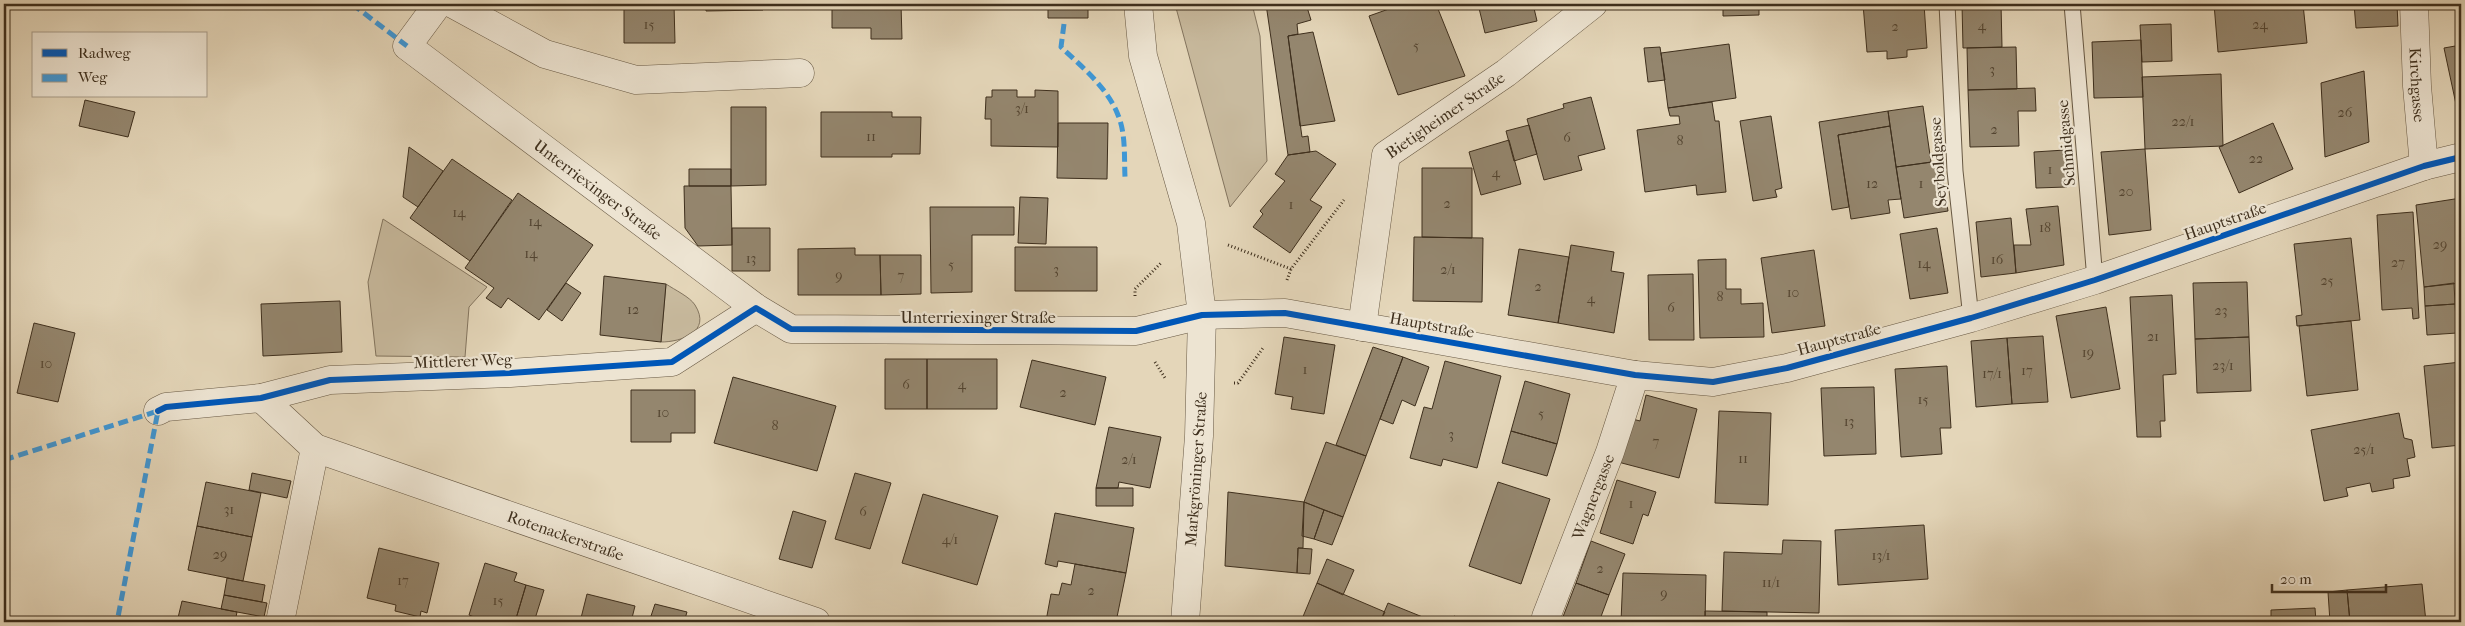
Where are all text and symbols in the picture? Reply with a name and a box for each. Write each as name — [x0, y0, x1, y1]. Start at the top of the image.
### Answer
house number: 15 — [644, 16, 655, 33]
house number: 24 — [2252, 16, 2268, 33]
house number: 4 — [1978, 17, 1987, 34]
house number: 2 — [1891, 18, 1899, 35]
legend — [32, 32, 208, 98]
house number: 5 — [1413, 37, 1419, 54]
text: Radweg — [78, 44, 131, 62]
street label: Kirchgasse — [2406, 47, 2430, 123]
house number: 3 — [1989, 61, 1995, 78]
street label: Bietigheimer Straße — [1382, 67, 1508, 162]
text: Weg — [77, 68, 108, 86]
street label: Schmidgasse — [2053, 99, 2079, 187]
house number: 3/1 — [1015, 100, 1029, 117]
house number: 26 — [2338, 104, 2353, 121]
house number: 22/1 — [2172, 113, 2194, 130]
street label: Seyboldgasse — [1925, 117, 1951, 207]
house number: 2 — [1990, 121, 1998, 138]
house number: 11 — [866, 128, 876, 145]
house number: 6 — [1563, 129, 1571, 146]
house number: 8 — [1676, 132, 1684, 149]
street label: Unterriexinger Straße — [530, 135, 666, 244]
house number: 22 — [2249, 150, 2263, 167]
house number: 1 — [2048, 161, 2053, 178]
house number: 4 — [1492, 164, 1501, 181]
house number: 12 — [1866, 175, 1878, 192]
house number: 1 — [1919, 175, 1924, 192]
house number: 20 — [2119, 183, 2133, 200]
house number: 2 — [1443, 195, 1451, 212]
house number: 1 — [1289, 196, 1294, 213]
street label: Hauptstraße — [2181, 198, 2269, 244]
house number: 14 — [452, 204, 466, 221]
house number: 14 — [528, 213, 542, 230]
house number: 18 — [2039, 219, 2051, 236]
house number: 29 — [2433, 236, 2447, 253]
house number: 14 — [524, 245, 538, 262]
house number: 13 — [746, 250, 756, 267]
house number: 16 — [1991, 251, 2004, 268]
house number: 27 — [2391, 254, 2405, 271]
house number: 14 — [1917, 255, 1931, 272]
house number: 5 — [948, 256, 954, 273]
house number: 3 — [1053, 261, 1059, 278]
house number: 2/1 — [1440, 261, 1456, 278]
house number: 9 — [835, 267, 843, 284]
house number: 7 — [898, 267, 905, 284]
house number: 25 — [2320, 272, 2334, 289]
house number: 2 — [1534, 278, 1542, 295]
house number: 10 — [1787, 284, 1799, 301]
house number: 8 — [1716, 288, 1724, 305]
house number: 4 — [1587, 290, 1596, 307]
house number: 6 — [1667, 299, 1675, 316]
house number: 12 — [627, 301, 639, 318]
house number: 23 — [2215, 302, 2227, 319]
street label: Unterriexinger Straße — [900, 308, 1056, 327]
street label: Hauptstraße — [1388, 308, 1476, 342]
street label: Hauptstraße — [1795, 319, 1883, 359]
house number: 21 — [2147, 328, 2159, 345]
house number: 19 — [2082, 344, 2094, 361]
street label: Mittlerer Weg — [413, 350, 513, 372]
house number: 10 — [40, 355, 52, 372]
house number: 23/1 — [2212, 357, 2234, 374]
house number: 1 — [1303, 361, 1308, 378]
house number: 17 — [2021, 362, 2033, 379]
house number: 17/1 — [1982, 365, 2002, 382]
house number: 6 — [902, 376, 910, 393]
house number: 4 — [958, 376, 967, 393]
house number: 2 — [1059, 384, 1067, 401]
street label: Markgröninger Straße — [1181, 391, 1211, 547]
house number: 15 — [1918, 391, 1929, 408]
house number: 10 — [657, 404, 669, 421]
house number: 5 — [1538, 405, 1544, 422]
house number: 13 — [1844, 413, 1854, 430]
house number: 8 — [771, 417, 779, 434]
house number: 3 — [1448, 426, 1454, 443]
house number: 7 — [1653, 433, 1660, 450]
house number: 25/1 — [2353, 441, 2375, 458]
house number: 11 — [1738, 450, 1748, 467]
house number: 2/1 — [1121, 451, 1137, 468]
street label: Wagnergasse — [1567, 451, 1618, 543]
house number: 1 — [1629, 495, 1634, 512]
house number: 31 — [224, 501, 234, 518]
house number: 6 — [859, 503, 867, 520]
street label: Rotenackerstraße — [505, 506, 627, 564]
house number: 4/1 — [942, 531, 958, 548]
house number: 29 — [213, 546, 227, 563]
house number: 13/1 — [1871, 547, 1891, 564]
house number: 2 — [1596, 560, 1604, 577]
scale bar — [2272, 561, 2386, 593]
text: 20 m — [2280, 570, 2312, 588]
house number: 17 — [397, 572, 409, 589]
house number: 11/1 — [1762, 574, 1780, 591]
house number: 2 — [1087, 582, 1095, 599]
house number: 9 — [1660, 585, 1668, 602]
house number: 15 — [493, 592, 504, 609]

